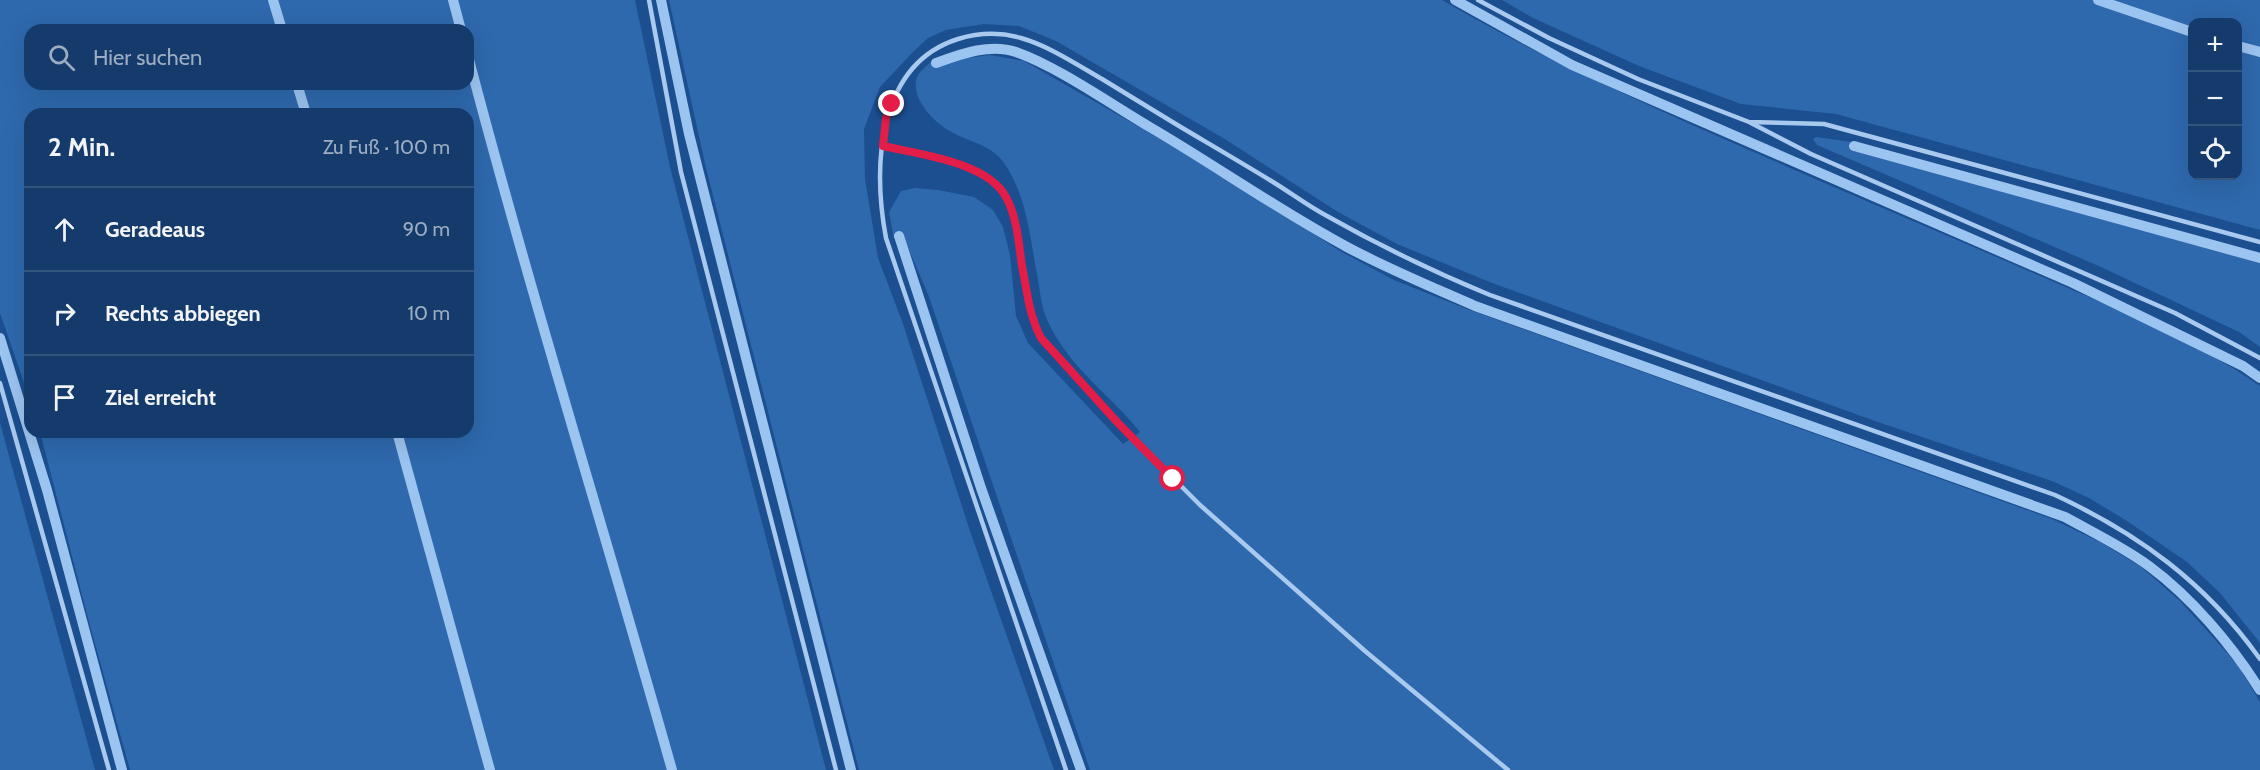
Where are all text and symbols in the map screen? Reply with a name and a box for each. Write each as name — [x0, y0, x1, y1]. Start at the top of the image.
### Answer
map controls — [2188, 18, 2242, 180]
button: + — [2188, 18, 2242, 72]
search box — [24, 24, 474, 90]
icon: search — [45, 41, 78, 74]
text: Hier suchen — [93, 44, 202, 71]
button: − — [2188, 72, 2242, 126]
route end — [878, 90, 904, 116]
button: locate — [2188, 126, 2242, 180]
text: 2 Min. — [48, 131, 115, 163]
text: Zu Fuß · 100 m — [323, 135, 450, 159]
icon: ahead — [48, 213, 81, 246]
text: Geradeaus — [105, 216, 205, 243]
text: 90 m — [403, 217, 450, 241]
icon: right — [48, 297, 81, 330]
text: Rechts abbiegen — [105, 300, 261, 327]
text: 10 m — [407, 301, 450, 325]
icon: arrive — [48, 381, 81, 414]
text: Ziel erreicht — [105, 384, 216, 411]
route start — [1159, 465, 1185, 491]

